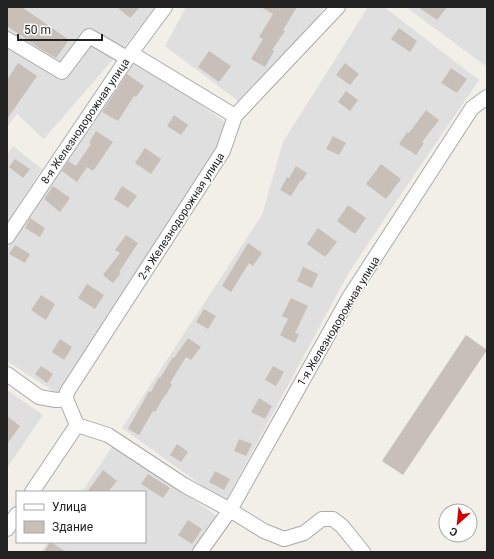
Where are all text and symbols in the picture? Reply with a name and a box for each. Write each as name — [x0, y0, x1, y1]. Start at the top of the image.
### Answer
scale bar — [18, 16, 102, 42]
text: 50 m — [24, 23, 51, 37]
street label: 8-я Железнодорожная улица — [38, 56, 132, 187]
street label: 2-я Железнодорожная улица — [135, 150, 227, 282]
street label: 1-я Железнодорожная улица — [295, 254, 382, 388]
legend — [16, 491, 146, 543]
text: Улица — [52, 500, 87, 514]
north arrow — [438, 503, 478, 543]
text: Здание — [52, 520, 93, 534]
text: С — [448, 524, 460, 539]

